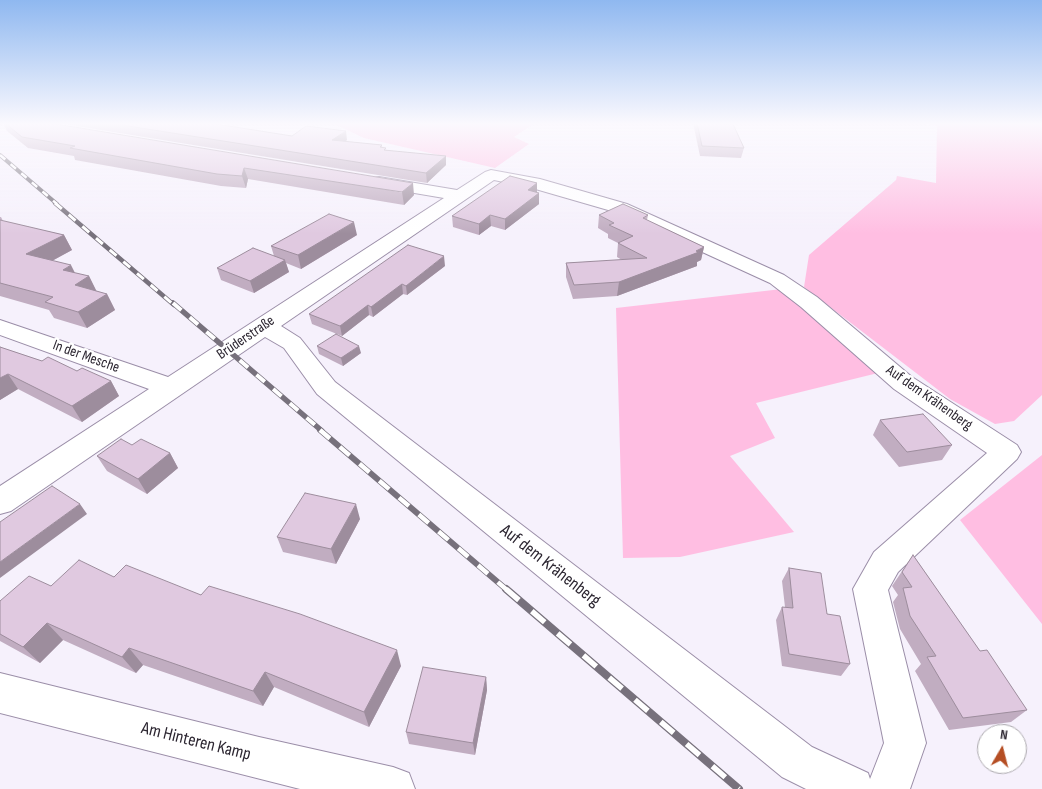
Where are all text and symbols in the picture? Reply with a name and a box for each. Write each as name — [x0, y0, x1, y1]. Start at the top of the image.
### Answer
street label: Brüderstraße — [214, 312, 278, 364]
street label: In der Mesche — [50, 337, 122, 377]
street label: Auf dem Krähenberg — [882, 362, 976, 434]
street label: Auf dem Krähenberg — [495, 520, 605, 612]
street label: Am Hinteren Kamp — [139, 718, 253, 766]
north arrow — [977, 724, 1027, 774]
text: N — [999, 726, 1009, 744]

